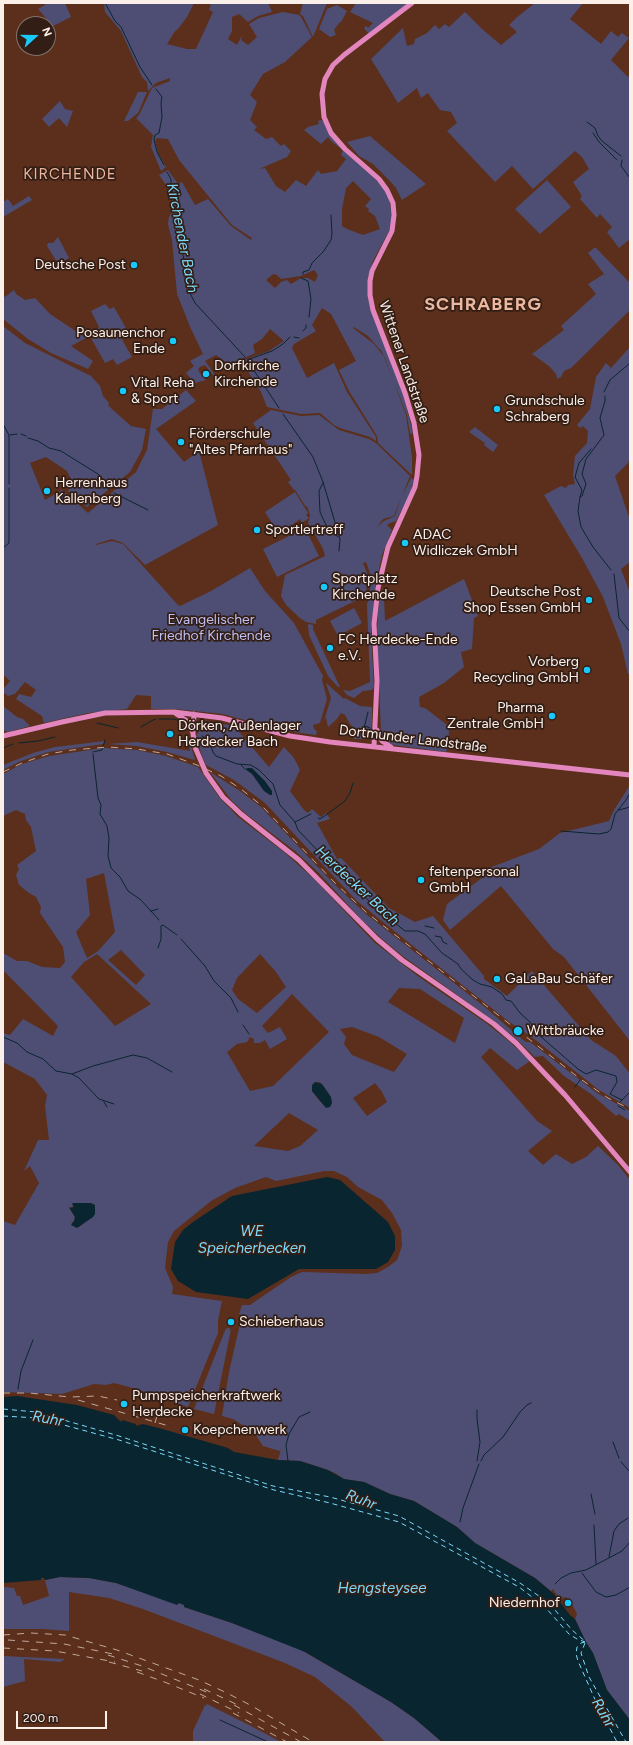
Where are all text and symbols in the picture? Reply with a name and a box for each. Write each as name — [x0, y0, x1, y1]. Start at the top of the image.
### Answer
north arrow — [16, 16, 56, 56]
text: N — [39, 26, 54, 38]
district label: KIRCHENDE — [23, 166, 117, 184]
water label: Kirchender Bach — [163, 182, 201, 294]
place label: Deutsche Post — [35, 257, 126, 273]
marker: Deutsche Post — [129, 260, 139, 270]
district label: SCHRABERG — [424, 294, 542, 316]
street label: Wittener Landstraße — [375, 299, 433, 425]
place label: Posaunenchor Ende — [76, 325, 165, 358]
marker: Posaunenchor Ende — [168, 336, 178, 346]
place label: Dorfkirche Kirchende — [214, 358, 279, 390]
marker: Dorfkirche Kirchende — [201, 369, 211, 379]
place label: Vital Reha & Sport — [131, 375, 194, 408]
marker: Vital Reha & Sport — [118, 386, 128, 396]
place label: Grundschule Schraberg — [505, 393, 585, 426]
marker: Grundschule Schraberg — [492, 404, 502, 414]
place label: Förderschule "Altes Pfarrhaus" — [189, 426, 293, 458]
marker: Förderschule "Altes Pfarrhaus" — [176, 437, 186, 447]
place label: Herrenhaus Kallenberg — [55, 475, 127, 508]
marker: Herrenhaus Kallenberg — [42, 486, 52, 496]
place label: Sportlertreff — [265, 522, 343, 538]
marker: Sportlertreff — [252, 525, 262, 535]
place label: ADAC Widliczek GmbH — [413, 527, 518, 560]
marker: ADAC Widliczek GmbH — [400, 538, 410, 548]
place label: Sportplatz Kirchende — [332, 571, 398, 604]
marker: Sportplatz Kirchende — [319, 582, 329, 592]
place label: Deutsche Post Shop Essen GmbH — [463, 584, 581, 616]
marker: Deutsche Post Shop Essen GmbH — [584, 595, 594, 605]
park label: Evangelischer Friedhof Kirchende — [151, 612, 271, 644]
place label: FC Herdecke-Ende e.V. — [338, 632, 458, 664]
marker: FC Herdecke-Ende e.V. — [325, 643, 335, 653]
place label: Vorberg Recycling GmbH — [473, 654, 579, 686]
marker: Vorberg Recycling GmbH — [582, 665, 592, 675]
place label: Pharma Zentrale GmbH — [447, 700, 544, 732]
marker: Pharma Zentrale GmbH — [547, 711, 557, 721]
place label: Dörken, Außenlager Herdecker Bach — [178, 718, 301, 750]
street label: Dortmunder Landstraße — [338, 722, 488, 756]
marker: Dörken, Außenlager Herdecker Bach — [165, 729, 175, 739]
water label: Herdecker Bach — [311, 842, 403, 930]
place label: feltenpersonal GmbH — [429, 864, 519, 896]
marker: feltenpersonal GmbH — [416, 875, 426, 885]
place label: GaLaBau Schäfer — [505, 971, 613, 987]
marker: GaLaBau Schäfer — [492, 974, 502, 984]
place label: Wittbräucke — [527, 1023, 604, 1039]
marker: Wittbräucke — [512, 1025, 524, 1037]
water label: WE Speicherbecken — [198, 1223, 306, 1258]
place label: Schieberhaus — [239, 1314, 324, 1330]
marker: Schieberhaus — [226, 1317, 236, 1327]
place label: Pumpspeicherkraftwerk Herdecke — [132, 1388, 281, 1420]
marker: Pumpspeicherkraftwerk Herdecke — [119, 1399, 129, 1409]
water label: Ruhr — [31, 1407, 65, 1431]
place label: Koepchenwerk — [193, 1422, 286, 1438]
marker: Koepchenwerk — [180, 1425, 190, 1435]
water label: Ruhr — [343, 1486, 379, 1514]
water label: Hengsteysee — [338, 1580, 426, 1598]
place label: Niedernhof — [489, 1595, 560, 1611]
marker: Niedernhof — [563, 1598, 573, 1608]
water label: Ruhr — [587, 1695, 619, 1731]
scale bar — [18, 1703, 109, 1729]
text: 200 m — [23, 1711, 58, 1725]

